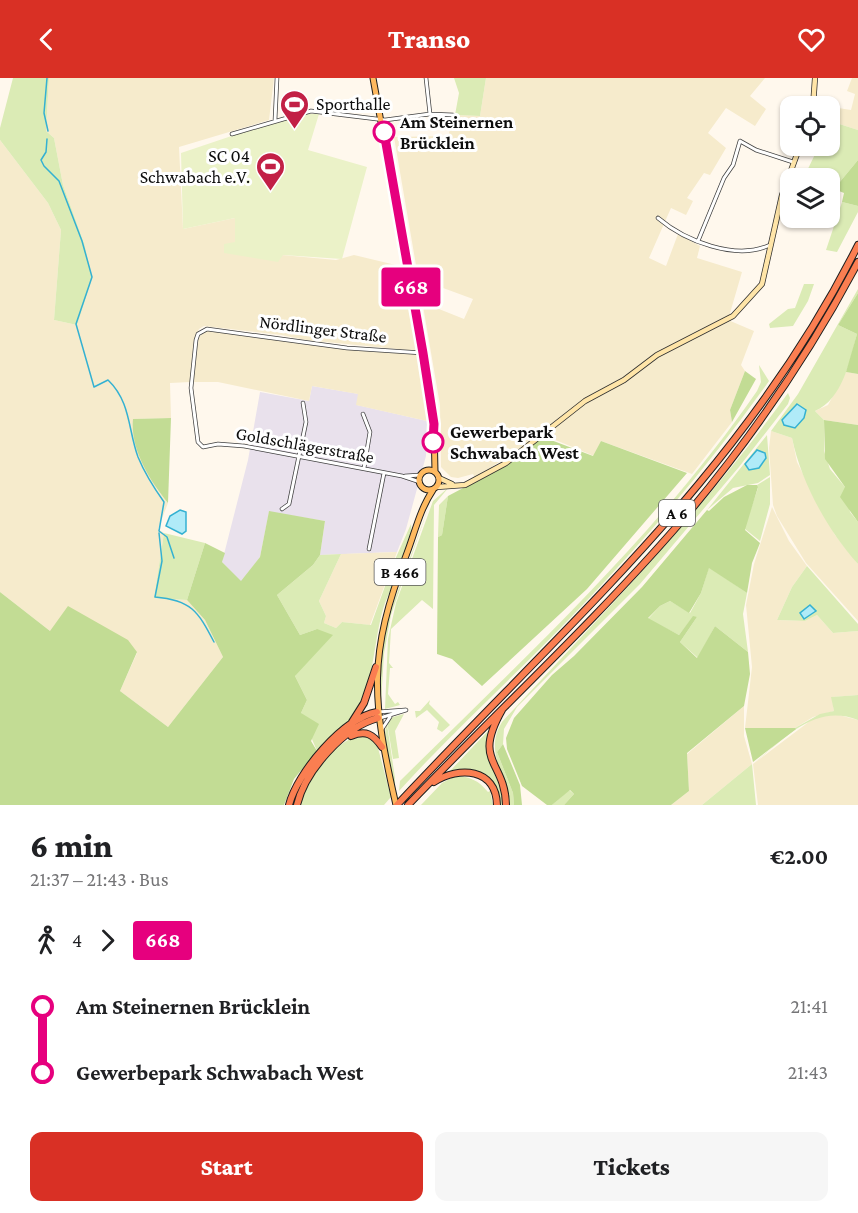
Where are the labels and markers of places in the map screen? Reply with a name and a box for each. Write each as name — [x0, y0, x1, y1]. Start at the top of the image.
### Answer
sports icon: Sporthalle — [279, 88, 311, 130]
place label: Sporthalle — [316, 94, 391, 114]
place label: Am Steinernen Brücklein — [399, 112, 514, 153]
marker: Am Steinernen Brücklein — [373, 121, 395, 143]
place label: SC 04 Schwabach e.V. — [140, 146, 250, 187]
sports icon: SC 04 Schwabach e.V. — [255, 150, 287, 192]
place label: Gewerbepark Schwabach West — [450, 422, 579, 463]
marker: Gewerbepark Schwabach West — [422, 431, 444, 453]

